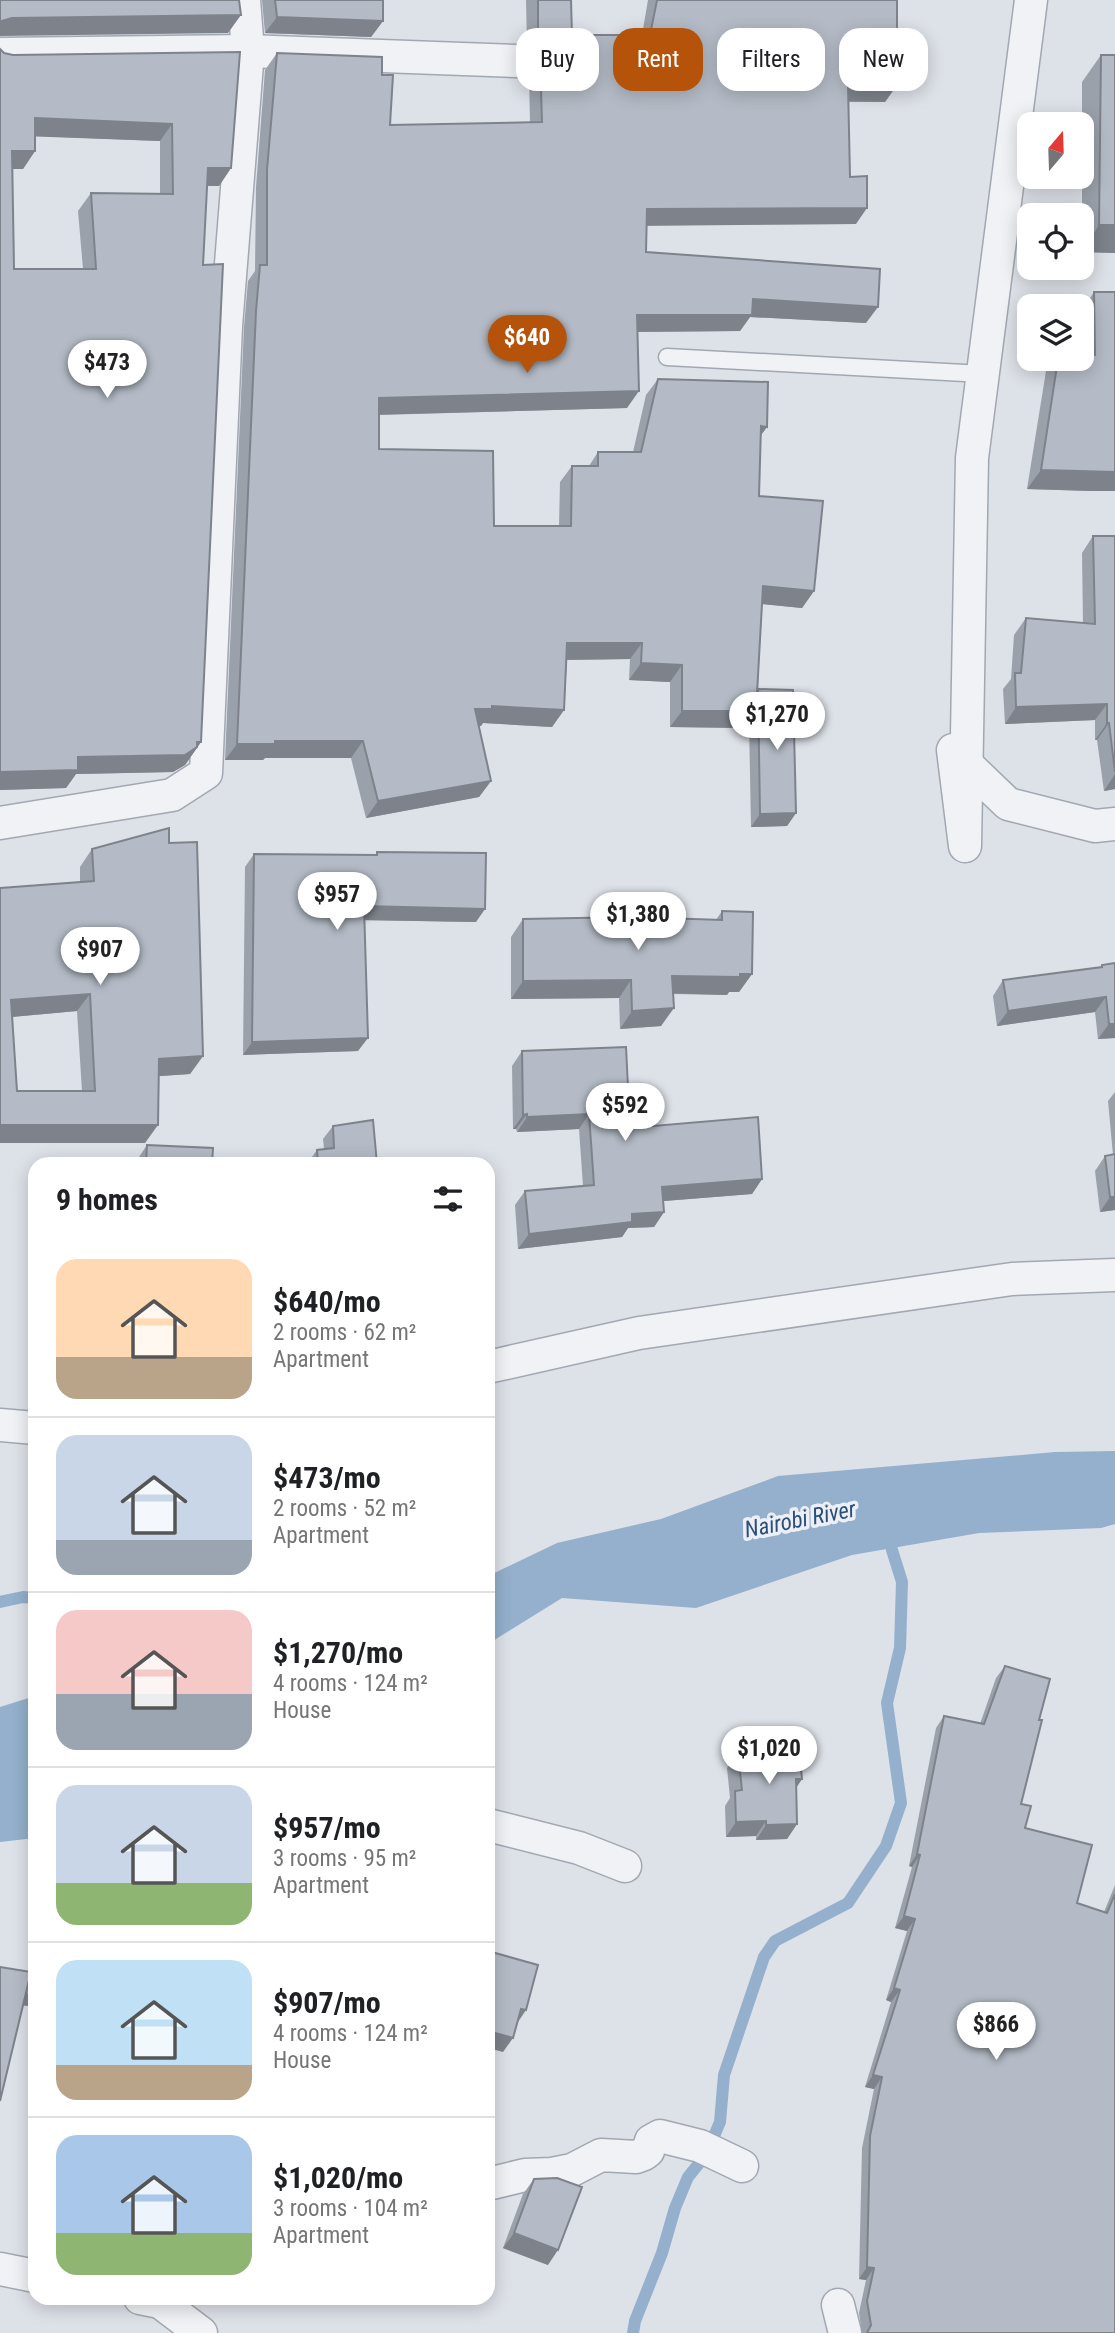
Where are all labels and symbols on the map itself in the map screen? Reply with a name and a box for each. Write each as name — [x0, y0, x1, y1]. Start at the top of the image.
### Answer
north arrow — [1017, 112, 1094, 189]
pin: $640 — [486, 316, 568, 375]
pin: $473 — [66, 340, 148, 400]
pin: $1,270 — [720, 692, 834, 752]
pin: $957 — [296, 872, 378, 932]
pin: $1,380 — [581, 892, 695, 952]
pin: $907 — [59, 928, 141, 987]
pin: $592 — [584, 1084, 666, 1143]
water label: Nairobi River — [742, 1495, 859, 1543]
pin: $1,020 — [712, 1726, 826, 1786]
pin: $866 — [955, 2002, 1037, 2062]

